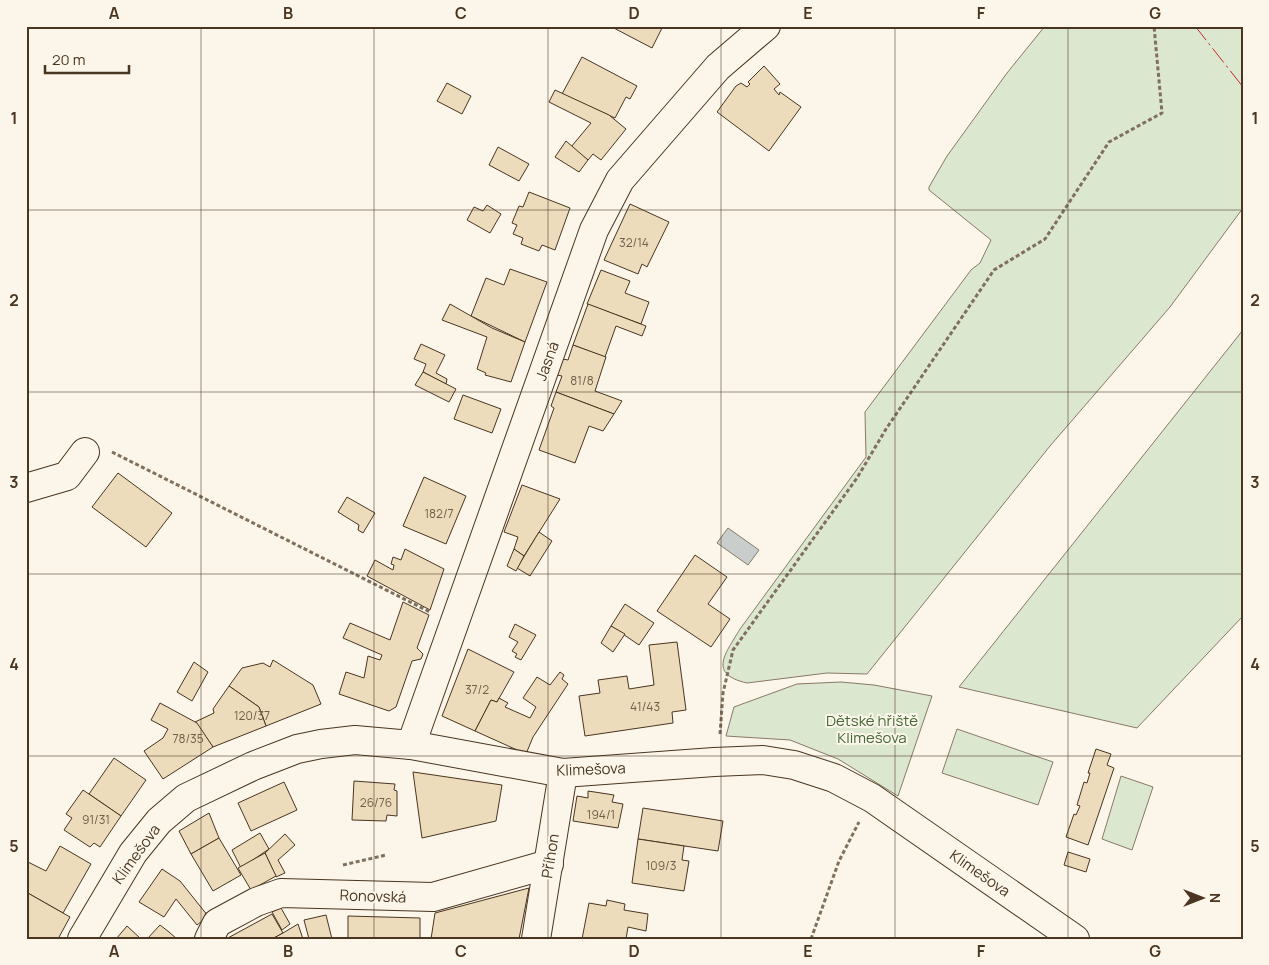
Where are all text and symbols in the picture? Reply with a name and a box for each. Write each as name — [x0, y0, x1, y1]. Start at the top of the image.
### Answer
text: A — [109, 2, 120, 24]
text: B — [283, 2, 293, 24]
text: C — [455, 2, 467, 24]
text: D — [628, 2, 640, 24]
text: E — [803, 2, 813, 24]
text: F — [977, 2, 986, 24]
text: G — [1149, 2, 1161, 24]
scale bar — [45, 42, 129, 74]
text: 20 m — [52, 49, 85, 70]
text: 1 — [10, 107, 18, 129]
text: 1 — [1251, 107, 1259, 129]
house number: 32/14 — [619, 234, 649, 251]
text: 2 — [9, 289, 19, 311]
text: 2 — [1250, 289, 1260, 311]
street label: Jasná — [530, 338, 564, 384]
house number: 81/8 — [570, 372, 594, 389]
text: 3 — [9, 471, 19, 493]
text: 3 — [1250, 471, 1260, 493]
house number: 182/7 — [424, 505, 454, 522]
text: 4 — [9, 653, 19, 675]
text: 4 — [1250, 653, 1260, 675]
house number: 37/2 — [465, 681, 489, 698]
house number: 41/43 — [630, 698, 660, 715]
house number: 120/37 — [234, 707, 270, 724]
park label: Dětské hřiště Klimešova — [826, 710, 918, 748]
house number: 78/35 — [172, 730, 204, 747]
street label: Klimešova — [556, 757, 626, 781]
house number: 26/76 — [360, 794, 392, 811]
house number: 194/1 — [587, 806, 615, 823]
house number: 91/31 — [82, 811, 110, 828]
street label: Klimešova — [107, 820, 165, 888]
street label: Příhon — [536, 832, 564, 880]
text: 5 — [9, 835, 19, 857]
text: 5 — [1250, 835, 1260, 857]
street label: Klimešova — [946, 845, 1014, 901]
house number: 109/3 — [646, 857, 676, 874]
north arrow — [1176, 872, 1226, 922]
street label: Ronovská — [339, 884, 407, 908]
text: N — [1206, 893, 1225, 903]
text: A — [109, 940, 120, 962]
text: B — [283, 940, 293, 962]
text: C — [455, 940, 467, 962]
text: D — [628, 940, 640, 962]
text: E — [803, 940, 813, 962]
text: F — [977, 940, 986, 962]
text: G — [1149, 940, 1161, 962]

